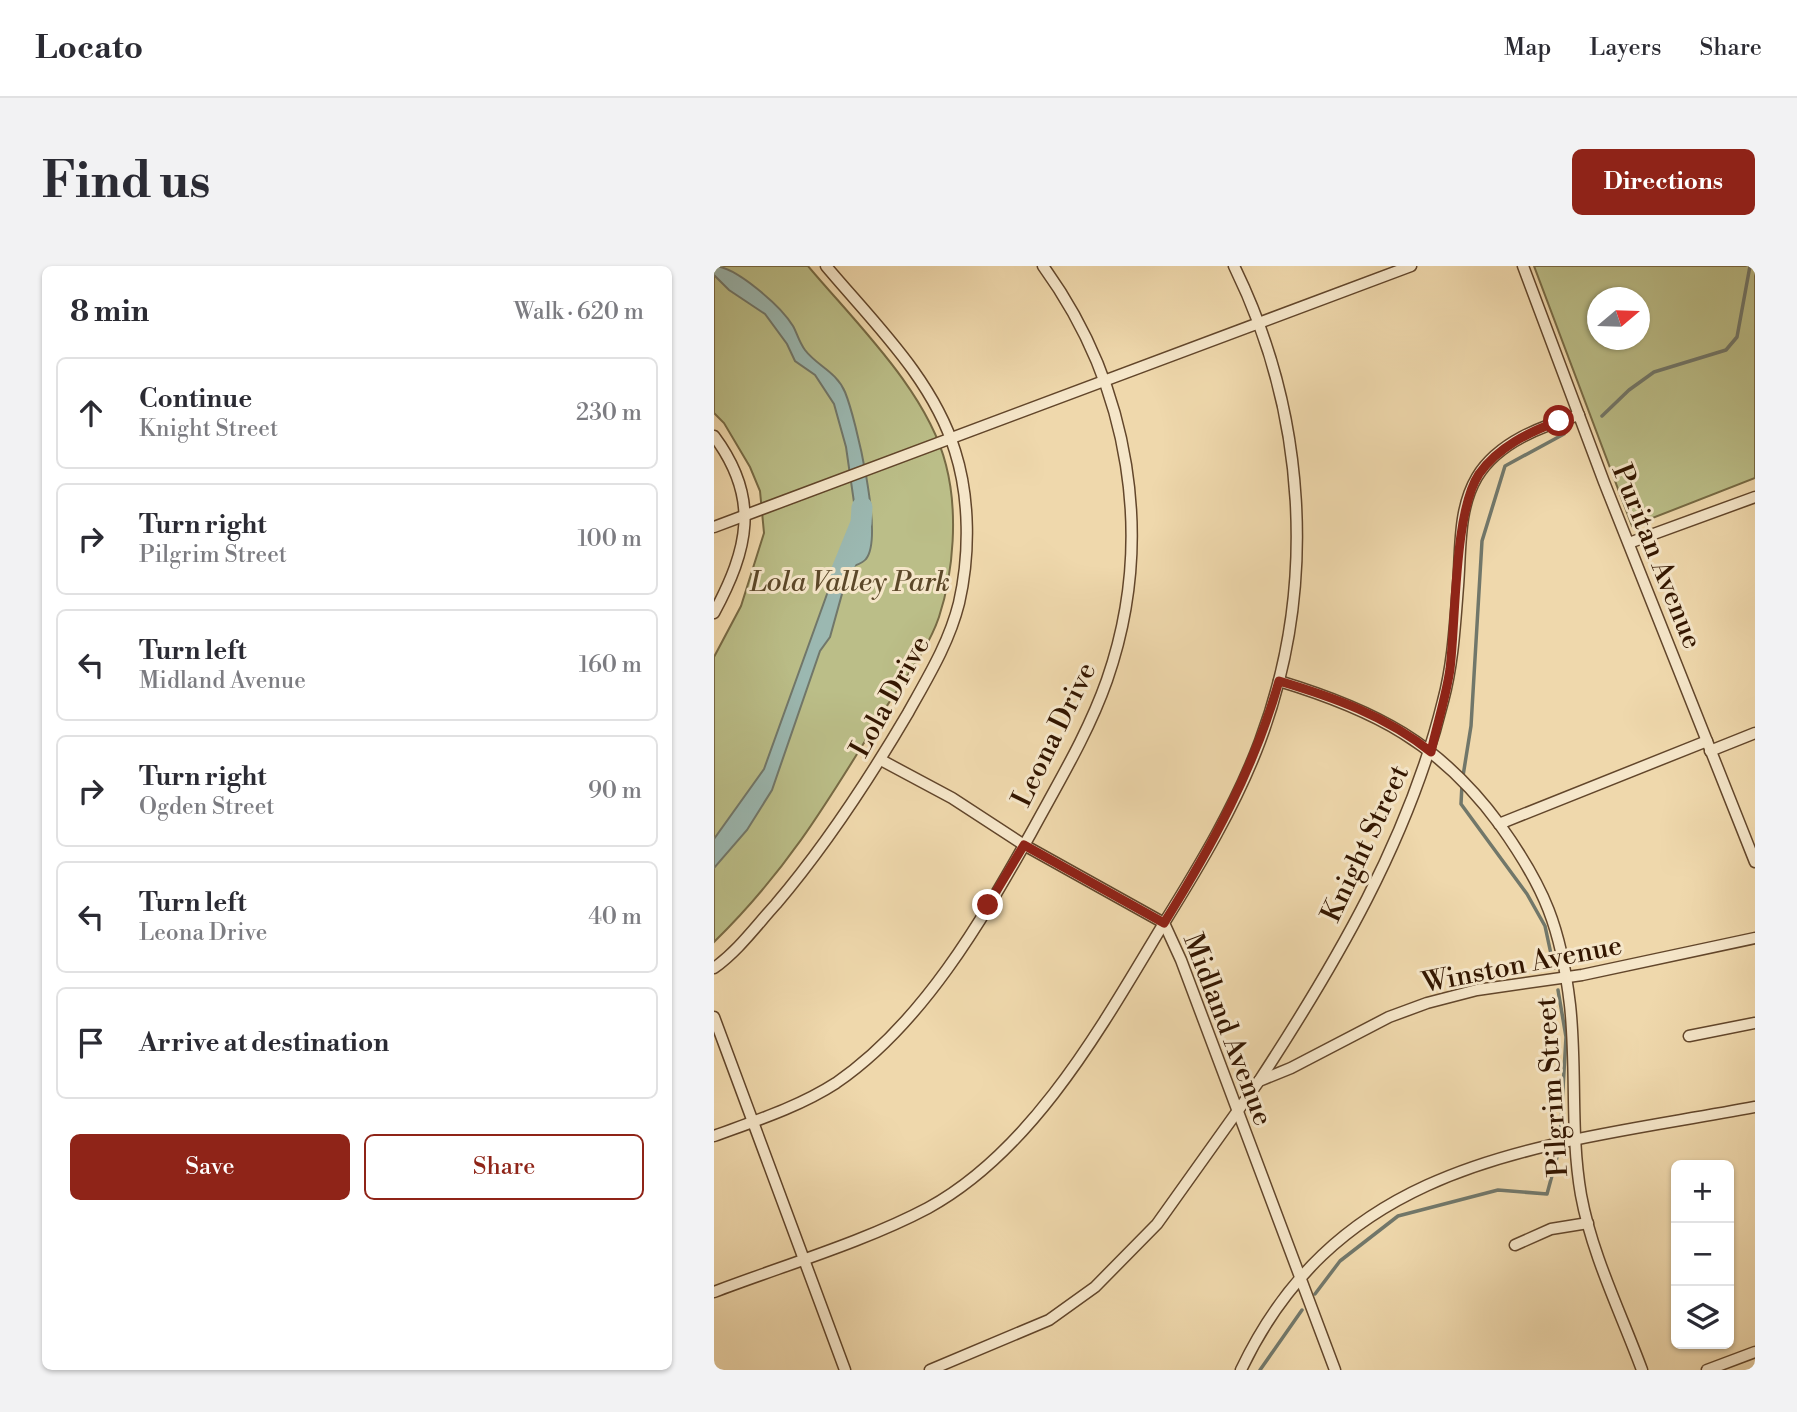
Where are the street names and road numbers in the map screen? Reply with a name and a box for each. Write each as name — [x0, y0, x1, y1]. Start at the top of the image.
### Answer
street label: Puritan Avenue — [1604, 459, 1710, 654]
street label: Lola Drive — [843, 630, 938, 764]
street label: Leona Drive — [1004, 657, 1104, 813]
street label: Knight Street — [1314, 759, 1417, 928]
street label: Winston Avenue — [1418, 928, 1625, 1001]
street label: Midland Avenue — [1175, 929, 1280, 1131]
street label: Pilgrim Street — [1529, 996, 1576, 1178]

